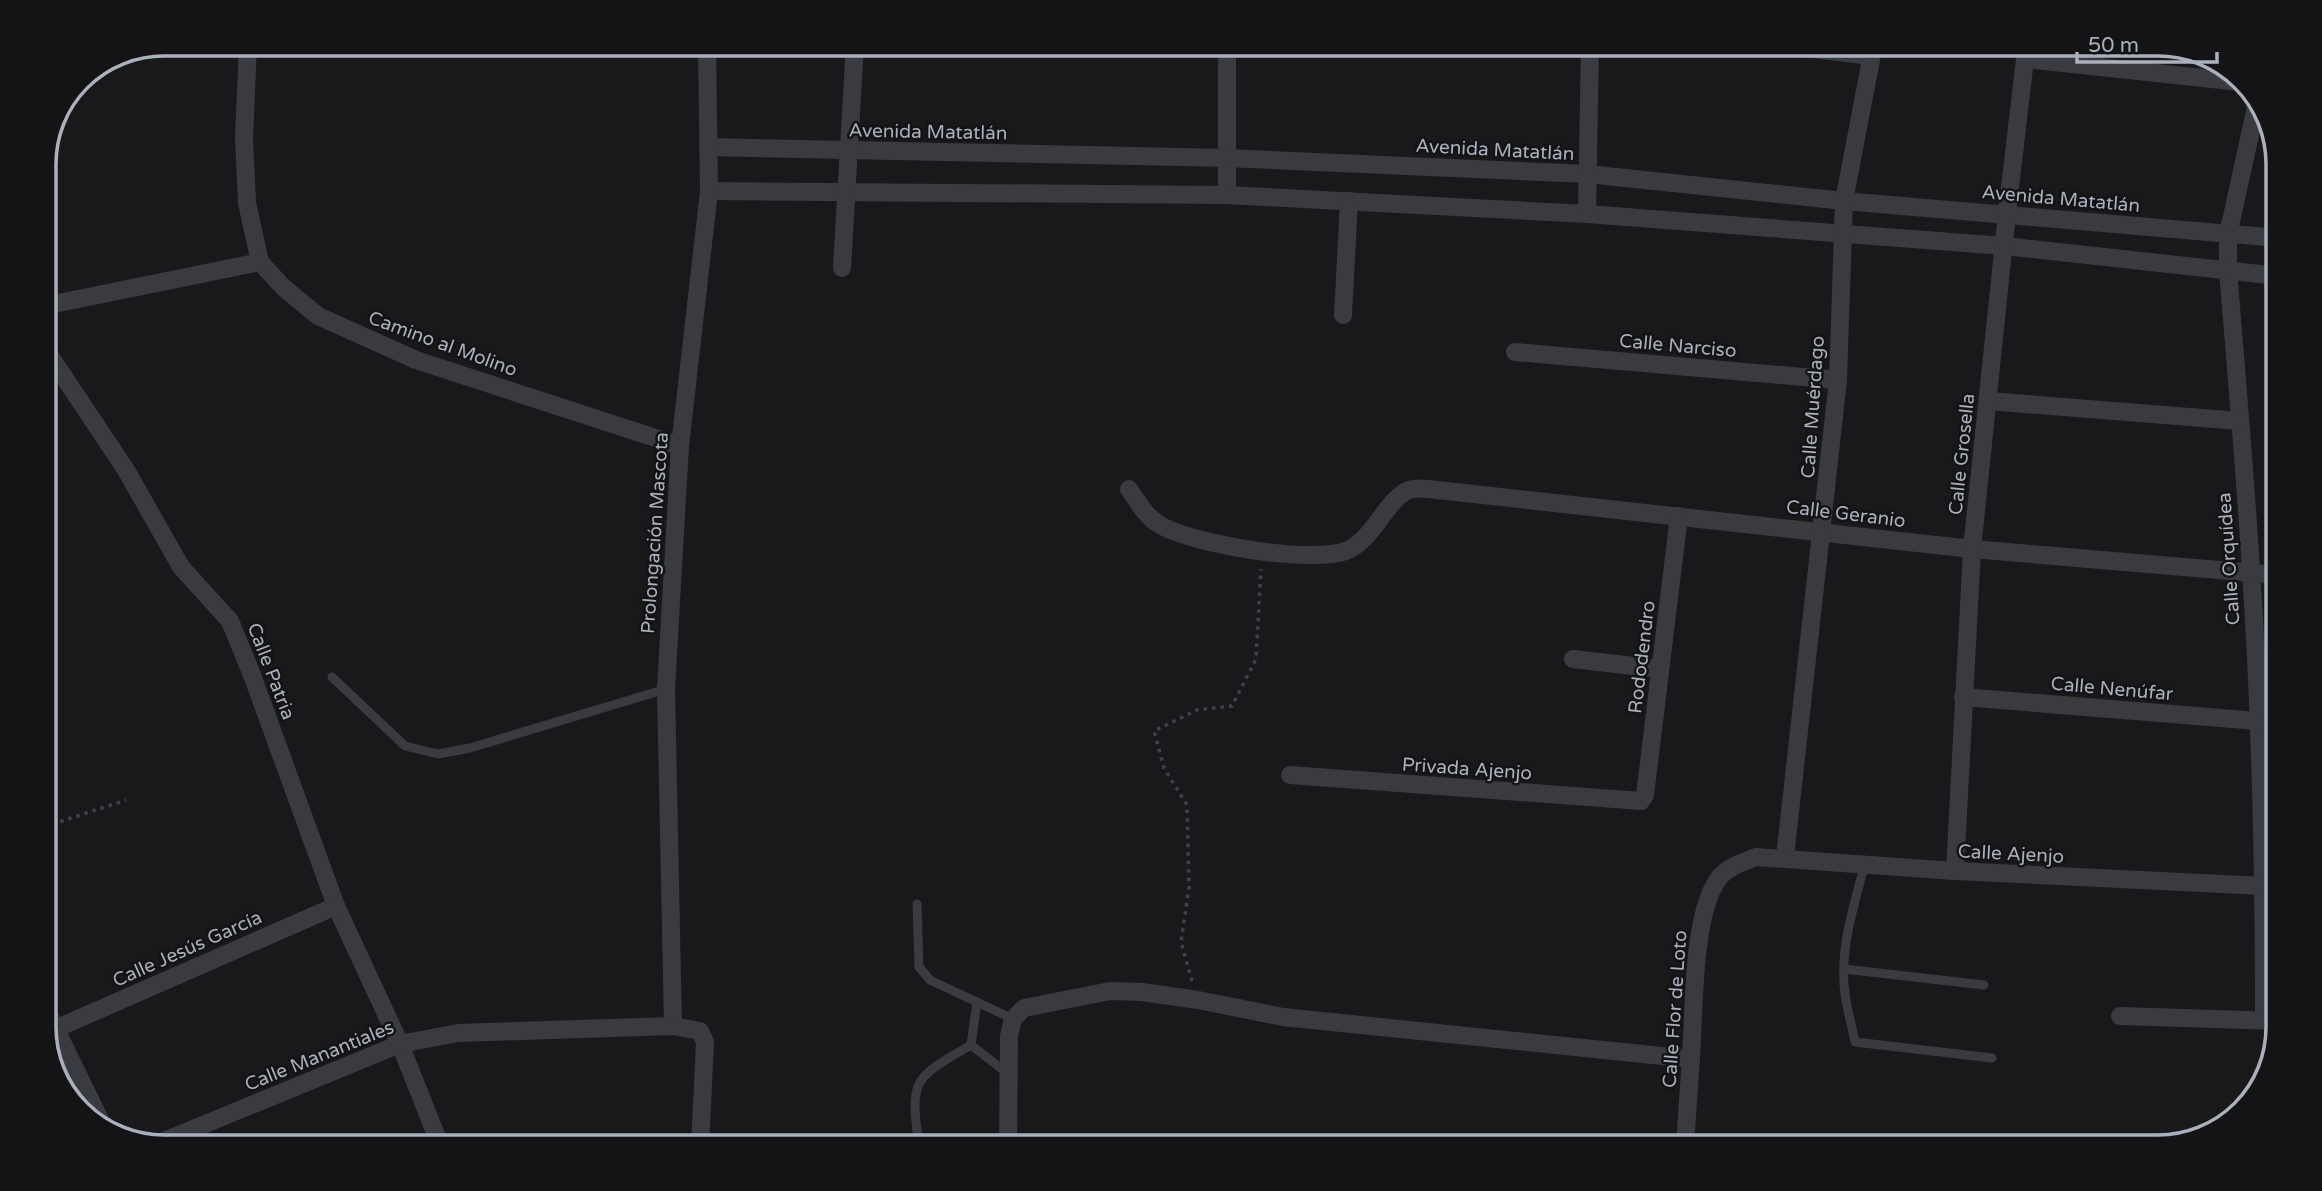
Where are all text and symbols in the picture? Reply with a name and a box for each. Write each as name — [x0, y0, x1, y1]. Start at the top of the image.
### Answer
scale bar — [2077, 21, 2217, 65]
text: 50 m — [2088, 33, 2139, 58]
street label: Avenida Matatlán — [848, 120, 1008, 144]
street label: Avenida Matatlán — [1415, 135, 1575, 165]
street label: Avenida Matatlán — [1981, 181, 2141, 217]
street label: Camino al Molino — [365, 307, 520, 381]
street label: Calle Narciso — [1618, 330, 1737, 362]
street label: Calle Muérdago — [1797, 335, 1829, 479]
street label: Calle Grosella — [1945, 392, 1979, 516]
street label: Prolongación Mascota — [637, 431, 673, 635]
street label: Calle Orquídea — [2213, 492, 2245, 626]
street label: Calle Geranio — [1785, 496, 1907, 532]
street label: Rododendro — [1624, 599, 1660, 715]
street label: Calle Patria — [243, 620, 300, 723]
street label: Calle Nenúfar — [2050, 673, 2175, 705]
street label: Privada Ajenjo — [1401, 753, 1533, 785]
street label: Calle Ajenjo — [1957, 840, 2065, 868]
street label: Calle Jesús García — [109, 906, 265, 992]
street label: Calle Flor de Loto — [1659, 930, 1691, 1089]
street label: Calle Manantiales — [242, 1016, 397, 1096]

